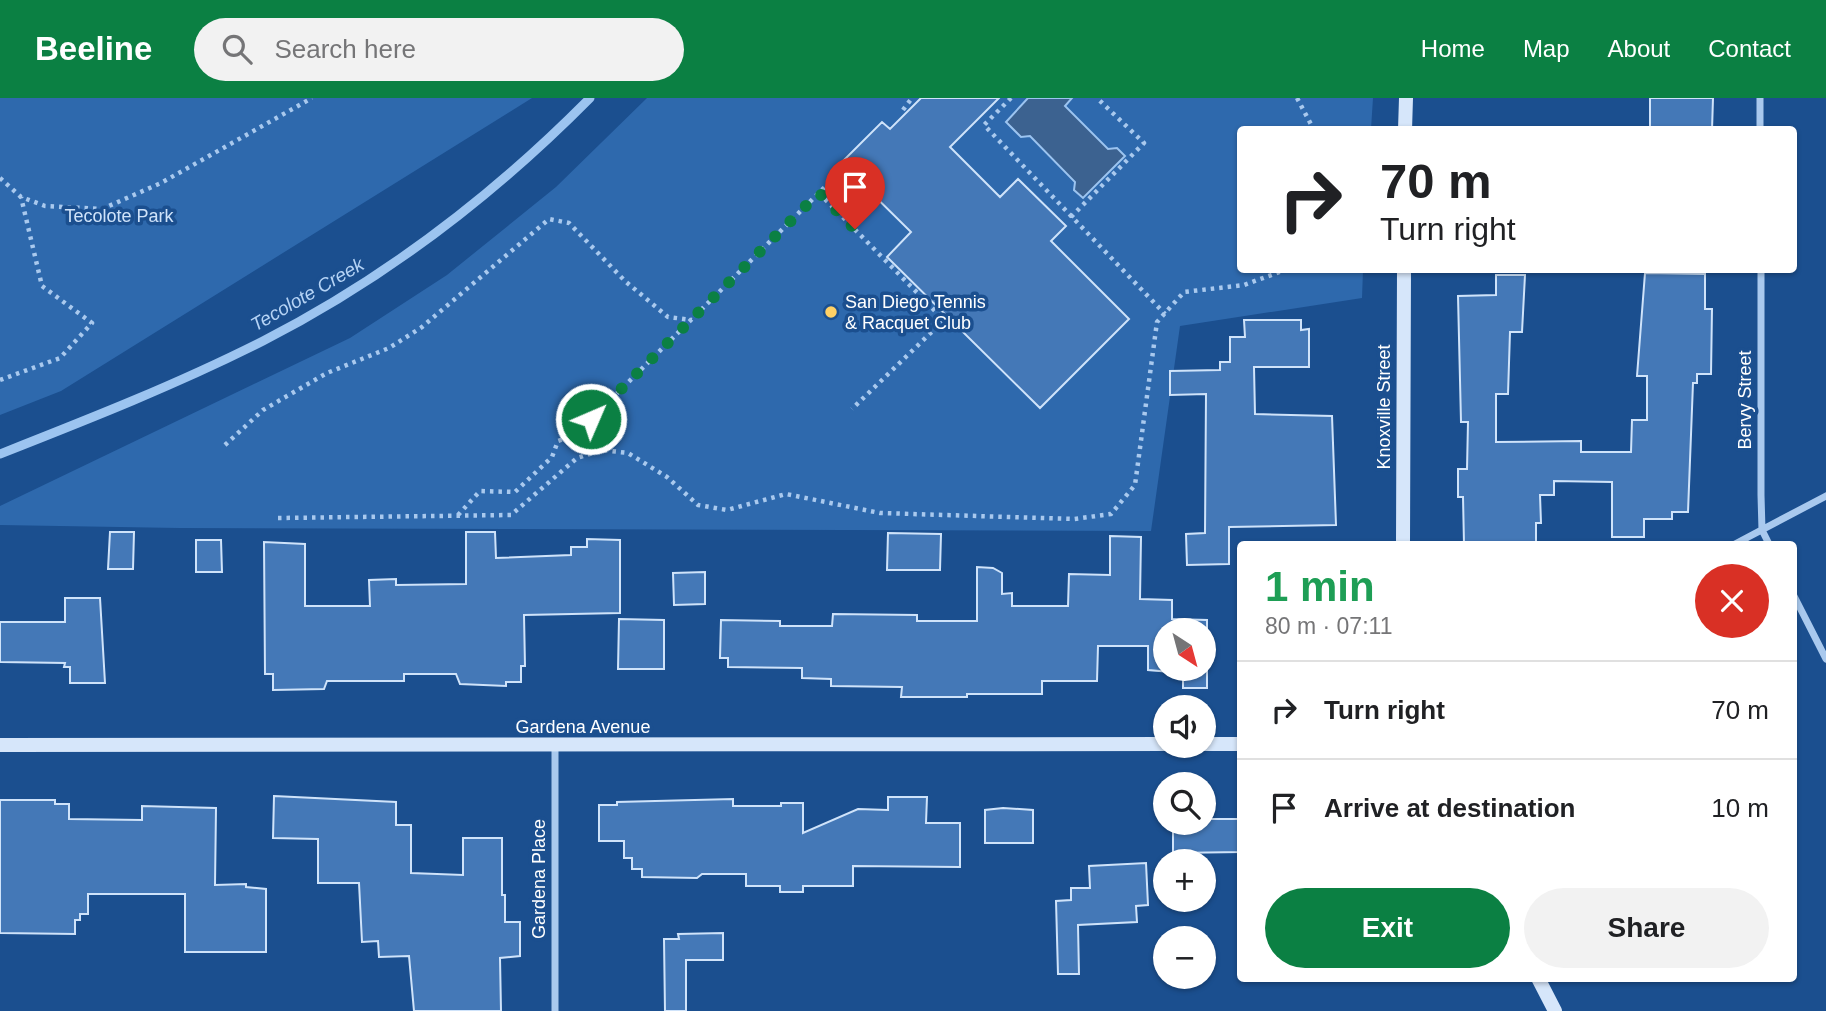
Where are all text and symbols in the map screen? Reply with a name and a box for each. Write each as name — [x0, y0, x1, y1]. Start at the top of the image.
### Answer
search box — [194, 18, 684, 81]
text: Beeline — [35, 30, 152, 67]
icon: search — [218, 30, 256, 68]
text: Search here — [274, 34, 416, 64]
text: Home — [1421, 35, 1485, 62]
text: Map — [1523, 35, 1570, 62]
text: About — [1608, 35, 1670, 62]
text: Contact — [1708, 35, 1791, 62]
icon: right — [1265, 154, 1356, 245]
text: 70 m — [1380, 154, 1492, 208]
pin — [825, 157, 885, 229]
icon: arrive — [836, 168, 874, 206]
park label: Tecolote Park — [64, 206, 175, 226]
text: Turn right — [1380, 211, 1516, 247]
water label: Tecolote Creek — [247, 253, 369, 335]
place label: San Diego Tennis & Racquet Club — [845, 292, 986, 333]
marker: San Diego Tennis & Racquet Club — [823, 304, 839, 320]
street label: Knoxville Street — [1374, 344, 1394, 470]
street label: Bervy Street — [1735, 350, 1755, 450]
position arrow — [554, 382, 628, 456]
text: 1 min — [1265, 563, 1375, 610]
button: close — [1695, 564, 1769, 638]
text: 80 m · 07:11 — [1265, 613, 1392, 639]
north arrow — [1153, 618, 1216, 681]
map controls — [1153, 618, 1216, 989]
icon: right — [1265, 691, 1303, 729]
button: sound — [1153, 695, 1216, 758]
text: Turn right — [1324, 695, 1445, 725]
text: 70 m — [1711, 695, 1769, 725]
street label: Gardena Avenue — [516, 717, 650, 737]
button: search — [1153, 772, 1216, 835]
icon: arrive — [1265, 789, 1303, 827]
text: Arrive at destination — [1324, 793, 1575, 823]
text: 10 m — [1711, 793, 1769, 823]
street label: Gardena Place — [529, 819, 549, 939]
button: + — [1153, 849, 1216, 912]
button: Exit — [1265, 888, 1510, 968]
button: Share — [1524, 888, 1769, 968]
button: − — [1153, 926, 1216, 989]

